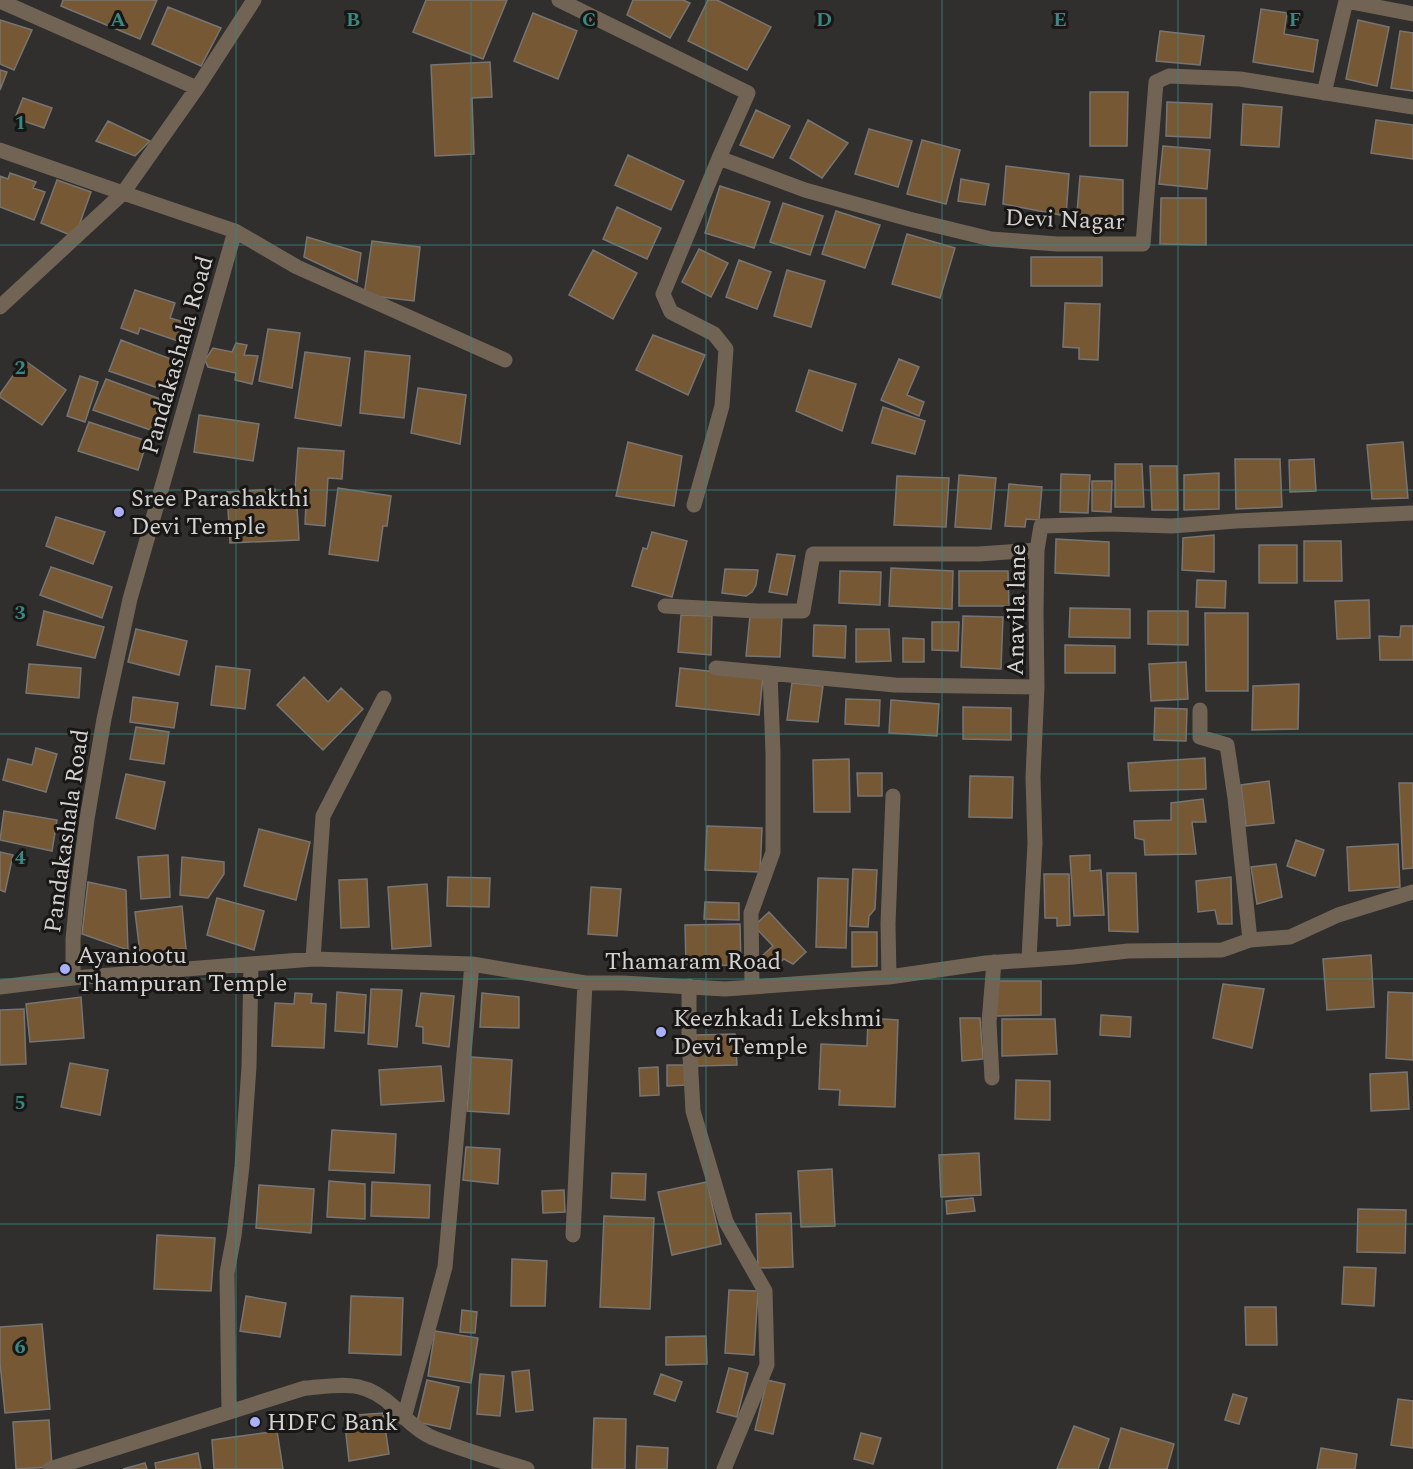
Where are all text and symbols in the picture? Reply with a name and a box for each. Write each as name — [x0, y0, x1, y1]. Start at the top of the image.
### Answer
text: A — [110, 5, 126, 35]
text: B — [346, 5, 360, 35]
text: C — [582, 5, 596, 35]
text: D — [816, 5, 832, 35]
text: E — [1053, 5, 1067, 35]
text: F — [1289, 5, 1301, 35]
text: 1 — [14, 108, 26, 138]
street label: Devi Nagar — [1004, 200, 1126, 240]
street label: Pandakashala Road — [132, 252, 224, 459]
text: 2 — [14, 353, 26, 383]
place label: Sree Parashakthi Devi Temple — [131, 481, 309, 545]
marker: Sree Parashakthi Devi Temple — [112, 505, 126, 519]
street label: Anavila lane — [998, 544, 1036, 676]
text: 3 — [14, 598, 26, 628]
street label: Pandakashala Road — [35, 727, 99, 935]
text: 4 — [14, 843, 26, 873]
place label: Ayaniootu Thampuran Temple — [77, 938, 287, 1002]
street label: Thamaram Road — [605, 944, 781, 980]
marker: Ayaniootu Thampuran Temple — [58, 962, 72, 976]
place label: Keezhkadi Lekshmi Devi Temple — [673, 1001, 882, 1065]
marker: Keezhkadi Lekshmi Devi Temple — [654, 1025, 668, 1039]
text: 5 — [14, 1088, 26, 1118]
text: 6 — [14, 1332, 26, 1362]
place label: HDFC Bank — [267, 1405, 398, 1441]
marker: HDFC Bank — [248, 1415, 262, 1429]

